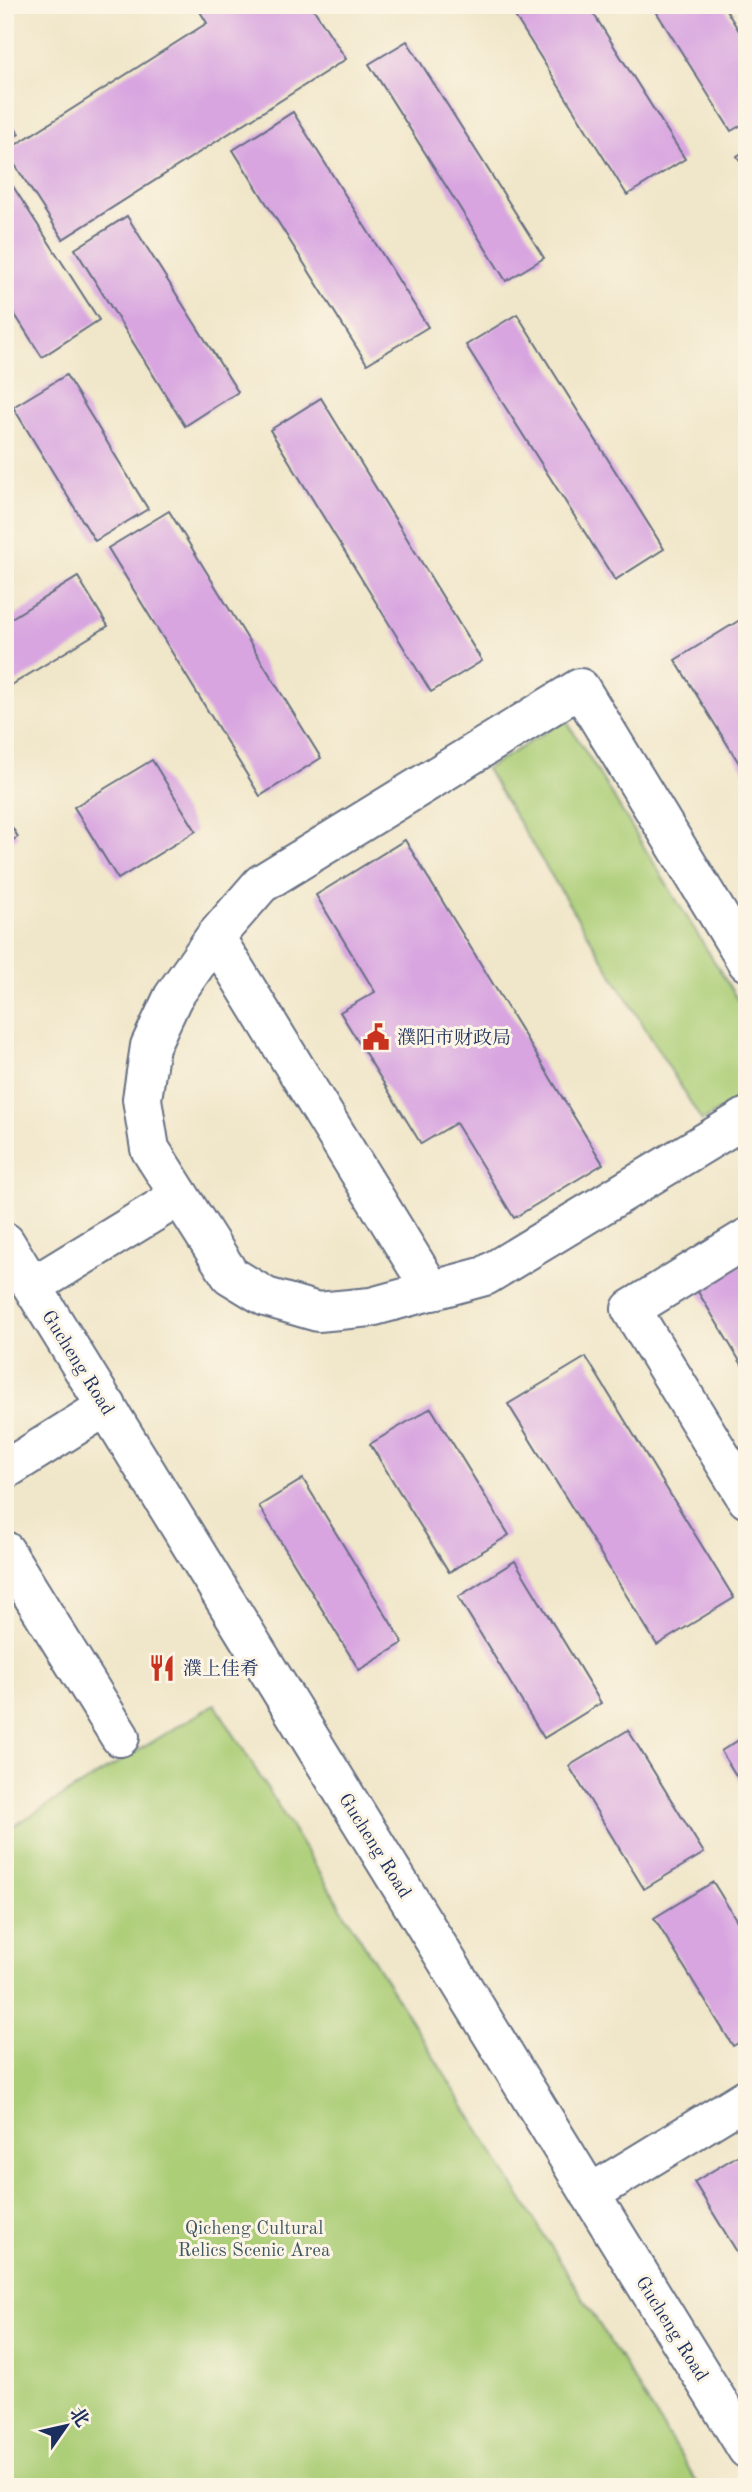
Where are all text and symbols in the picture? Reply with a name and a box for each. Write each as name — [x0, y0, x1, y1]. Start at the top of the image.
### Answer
public building icon: 濮阳市财政局 — [361, 1022, 391, 1052]
place label: 濮阳市财政局 — [397, 1027, 511, 1049]
street label: Gucheng Road — [37, 1308, 117, 1419]
restaurant icon: 濮上佳肴 — [147, 1653, 177, 1683]
place label: 濮上佳肴 — [183, 1659, 259, 1680]
street label: Gucheng Road — [334, 1791, 414, 1902]
park label: Qicheng Cultural Relics Scenic Area — [178, 2220, 331, 2261]
street label: Gucheng Road — [631, 2274, 711, 2385]
north arrow — [32, 2390, 102, 2460]
text: 北 — [65, 2404, 93, 2431]

